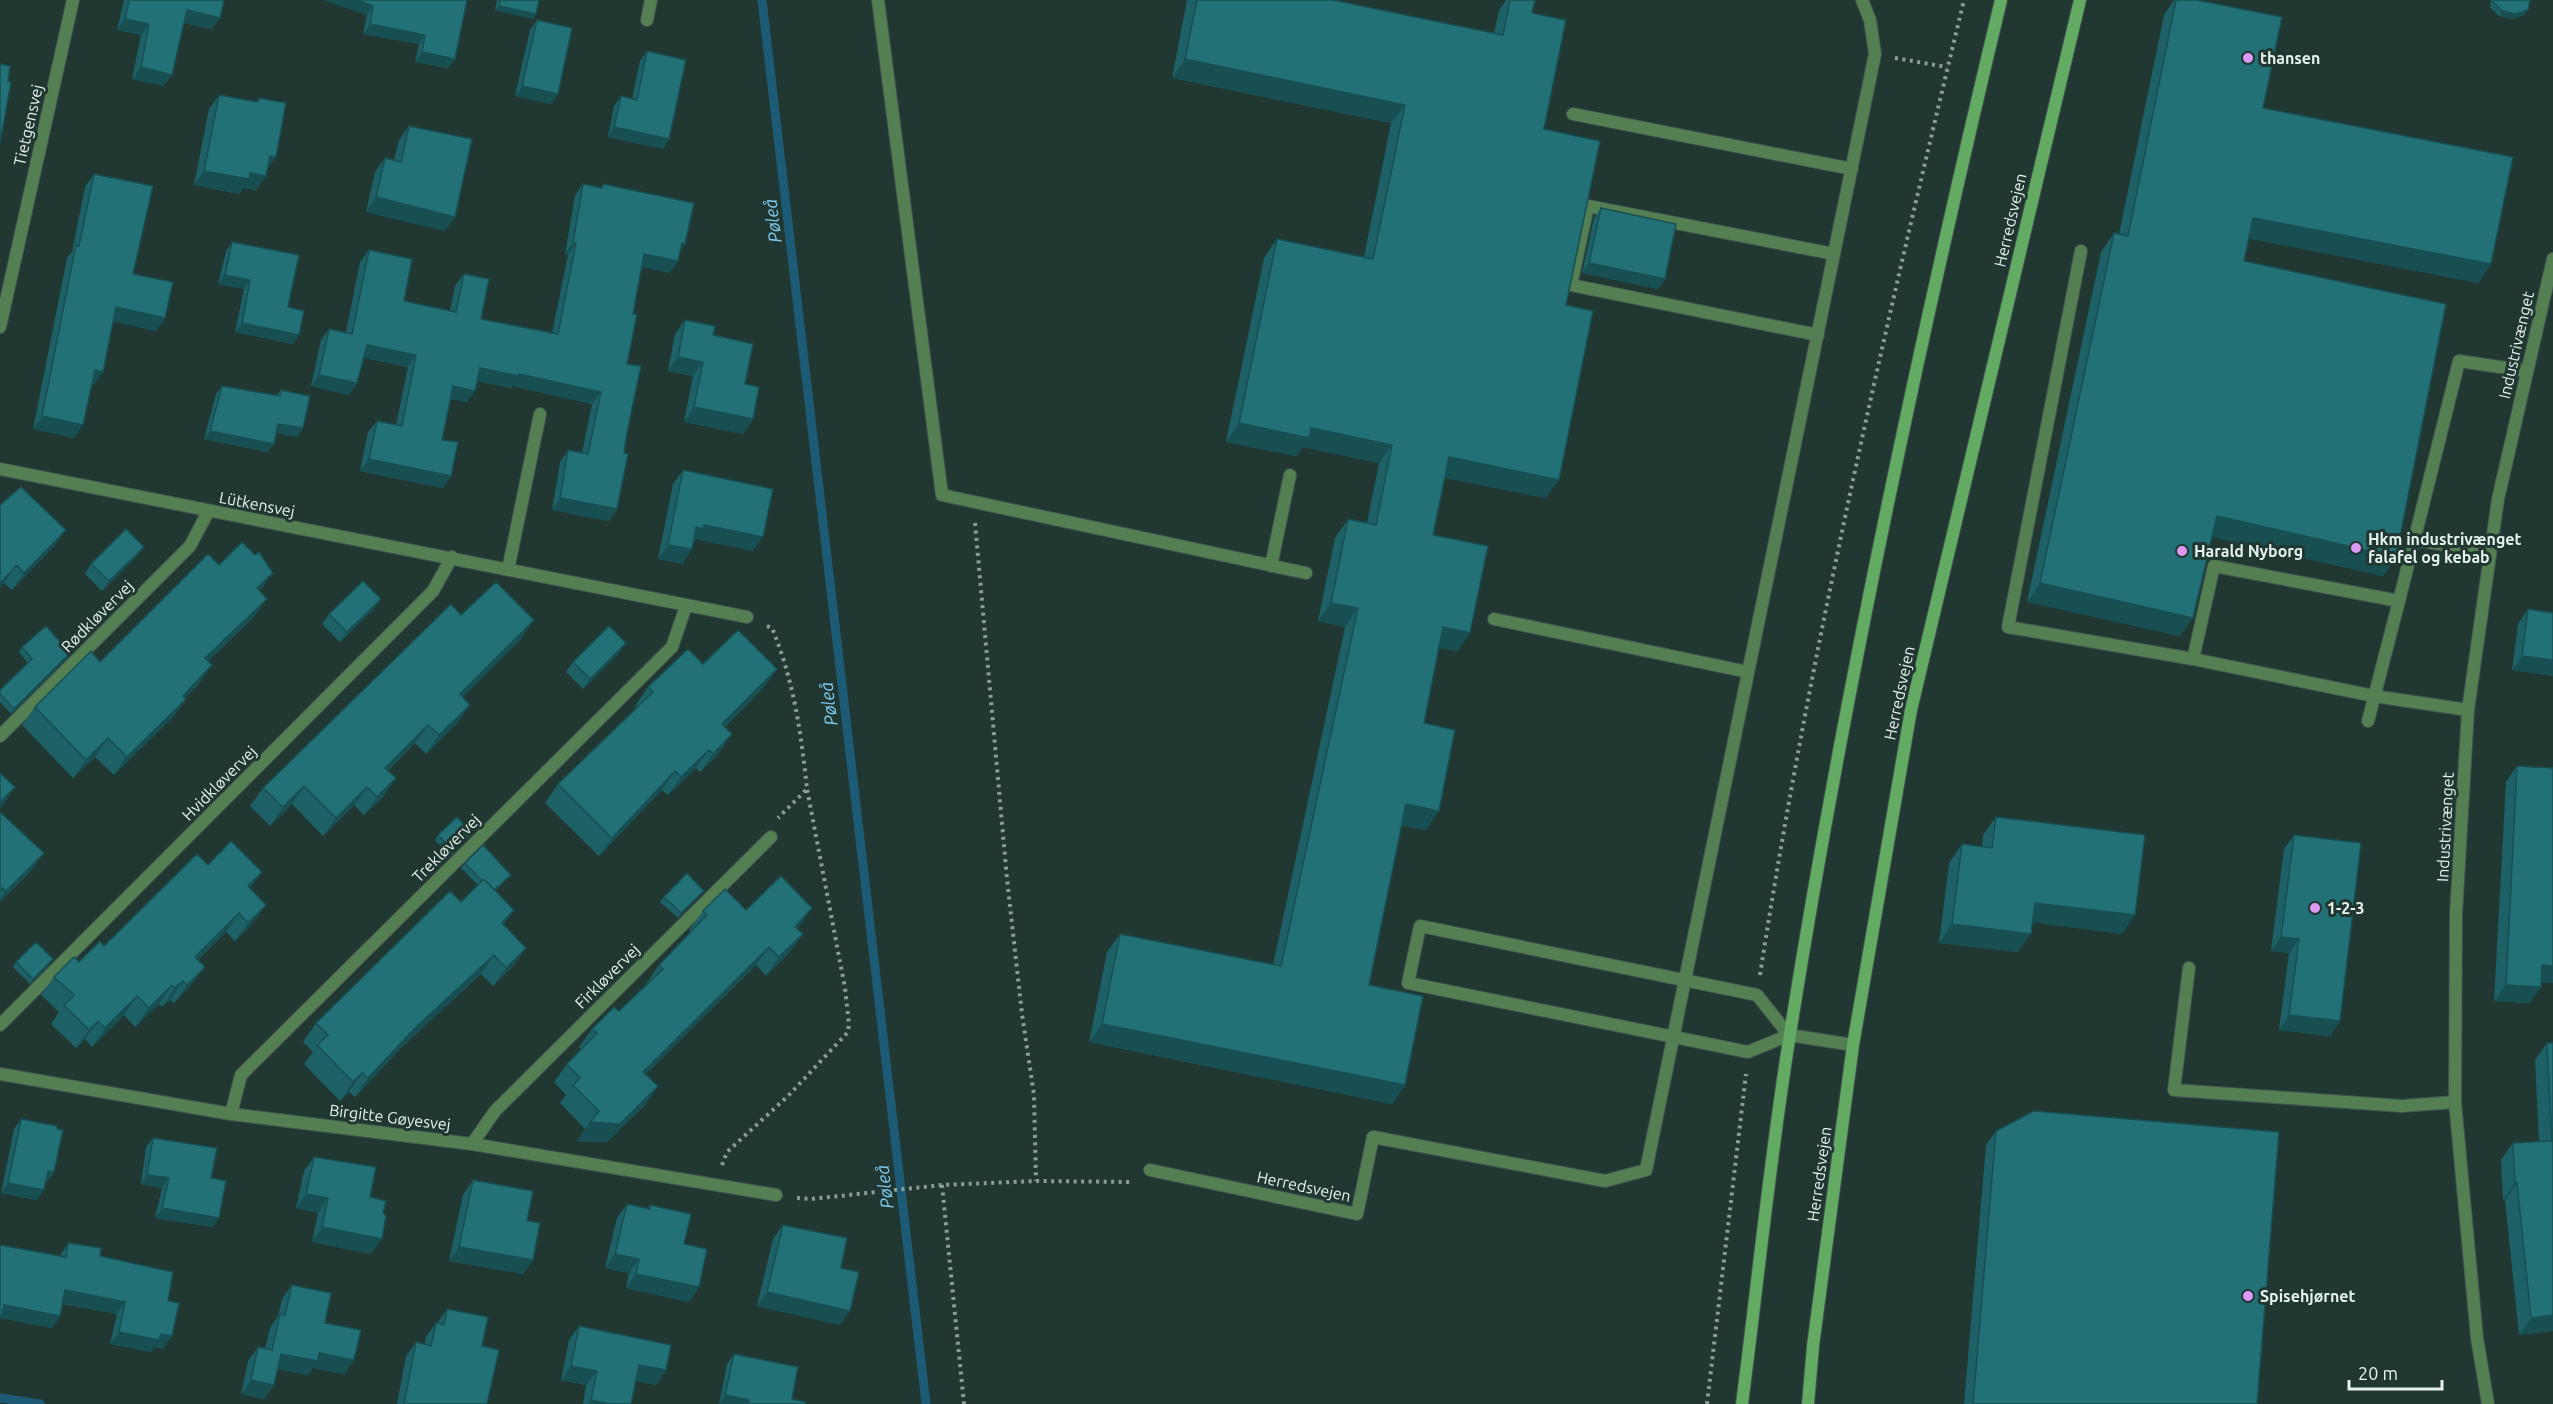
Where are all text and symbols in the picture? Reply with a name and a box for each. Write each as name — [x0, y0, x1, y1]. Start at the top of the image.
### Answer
place label: thansen — [2260, 49, 2320, 67]
marker: thansen — [2241, 51, 2255, 65]
street label: Tietgensvej — [10, 83, 46, 167]
street label: Herredsvejen — [1990, 171, 2030, 269]
water label: Pøleå — [759, 198, 785, 244]
street label: Industrivænget — [2495, 289, 2537, 401]
street label: Lütkensvej — [218, 488, 296, 520]
place label: Hkm industrivænget falafel og kebab — [2368, 530, 2522, 566]
marker: Hkm industrivænget falafel og kebab — [2349, 541, 2363, 555]
place label: Harald Nyborg — [2194, 542, 2303, 560]
marker: Harald Nyborg — [2175, 544, 2189, 558]
street label: Rødkløvervej — [57, 576, 137, 656]
street label: Herredsvejen — [1880, 644, 1918, 742]
water label: Pøleå — [815, 681, 841, 727]
street label: Hvidkløvervej — [178, 742, 260, 824]
street label: Industrivænget — [2433, 771, 2457, 882]
street label: Trekløvervej — [408, 810, 484, 886]
place label: 1-2-3 — [2327, 899, 2365, 917]
marker: 1-2-3 — [2308, 901, 2322, 915]
street label: Firkløvervej — [571, 940, 643, 1012]
street label: Birgitte Gøyesvej — [328, 1101, 452, 1133]
street label: Herredsvejen — [1803, 1125, 1835, 1223]
water label: Pøleå — [871, 1164, 897, 1210]
street label: Herredsvejen — [1255, 1167, 1353, 1205]
place label: Spisehjørnet — [2260, 1287, 2355, 1305]
marker: Spisehjørnet — [2241, 1289, 2255, 1303]
scale bar — [2349, 1353, 2442, 1391]
text: 20 m — [2358, 1363, 2398, 1383]

